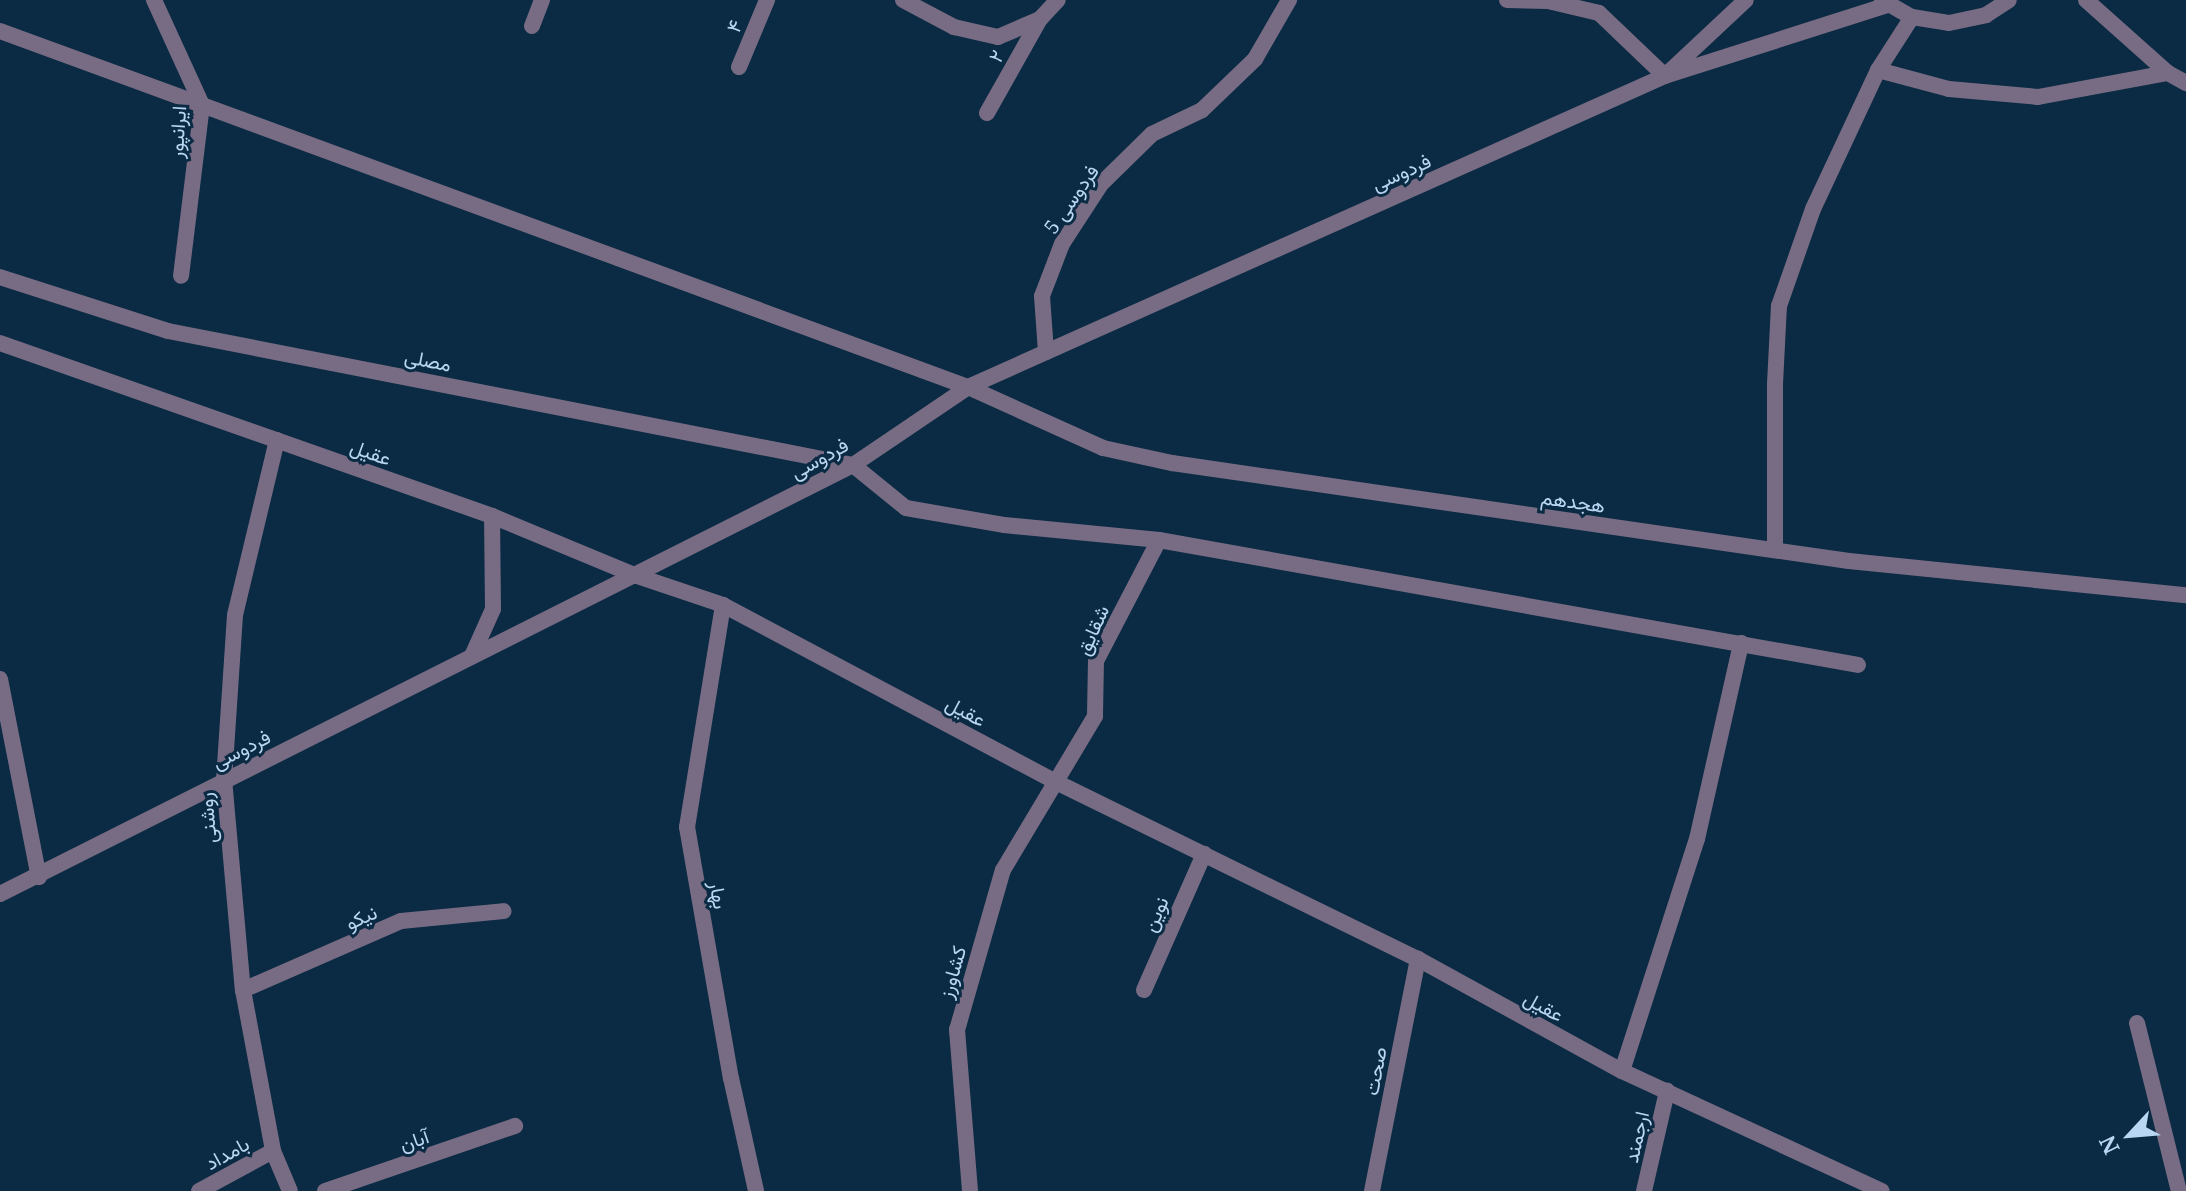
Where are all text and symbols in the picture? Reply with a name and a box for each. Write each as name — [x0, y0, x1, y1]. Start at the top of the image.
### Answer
street label: ۴ — [721, 16, 747, 36]
street label: ۲ — [983, 46, 1009, 66]
street label: ایرانپور — [163, 105, 191, 159]
street label: فردوسی — [1368, 148, 1434, 196]
street label: 5 فردوسی — [1039, 160, 1103, 238]
street label: مصلی — [403, 344, 453, 376]
street label: فردوسی — [786, 432, 852, 484]
street label: عقیل — [347, 434, 395, 470]
street label: هجدهم — [1539, 485, 1607, 517]
street label: شقایق — [1070, 601, 1114, 659]
street label: عقیل — [942, 691, 990, 731]
street label: فردوسی — [208, 724, 274, 774]
street label: روشنی — [193, 792, 221, 844]
street label: بهار — [705, 879, 733, 911]
street label: نوین — [1137, 893, 1173, 935]
street label: نیکو — [341, 900, 381, 934]
street label: کشاورز — [933, 943, 971, 1001]
street label: عقیل — [1520, 985, 1568, 1027]
street label: صحت — [1359, 1045, 1391, 1097]
north arrow — [2090, 1095, 2170, 1175]
street label: ارجمند — [1618, 1109, 1654, 1165]
street label: آبان — [396, 1124, 432, 1156]
street label: بامداد — [201, 1131, 253, 1175]
text: N — [2091, 1131, 2126, 1160]

